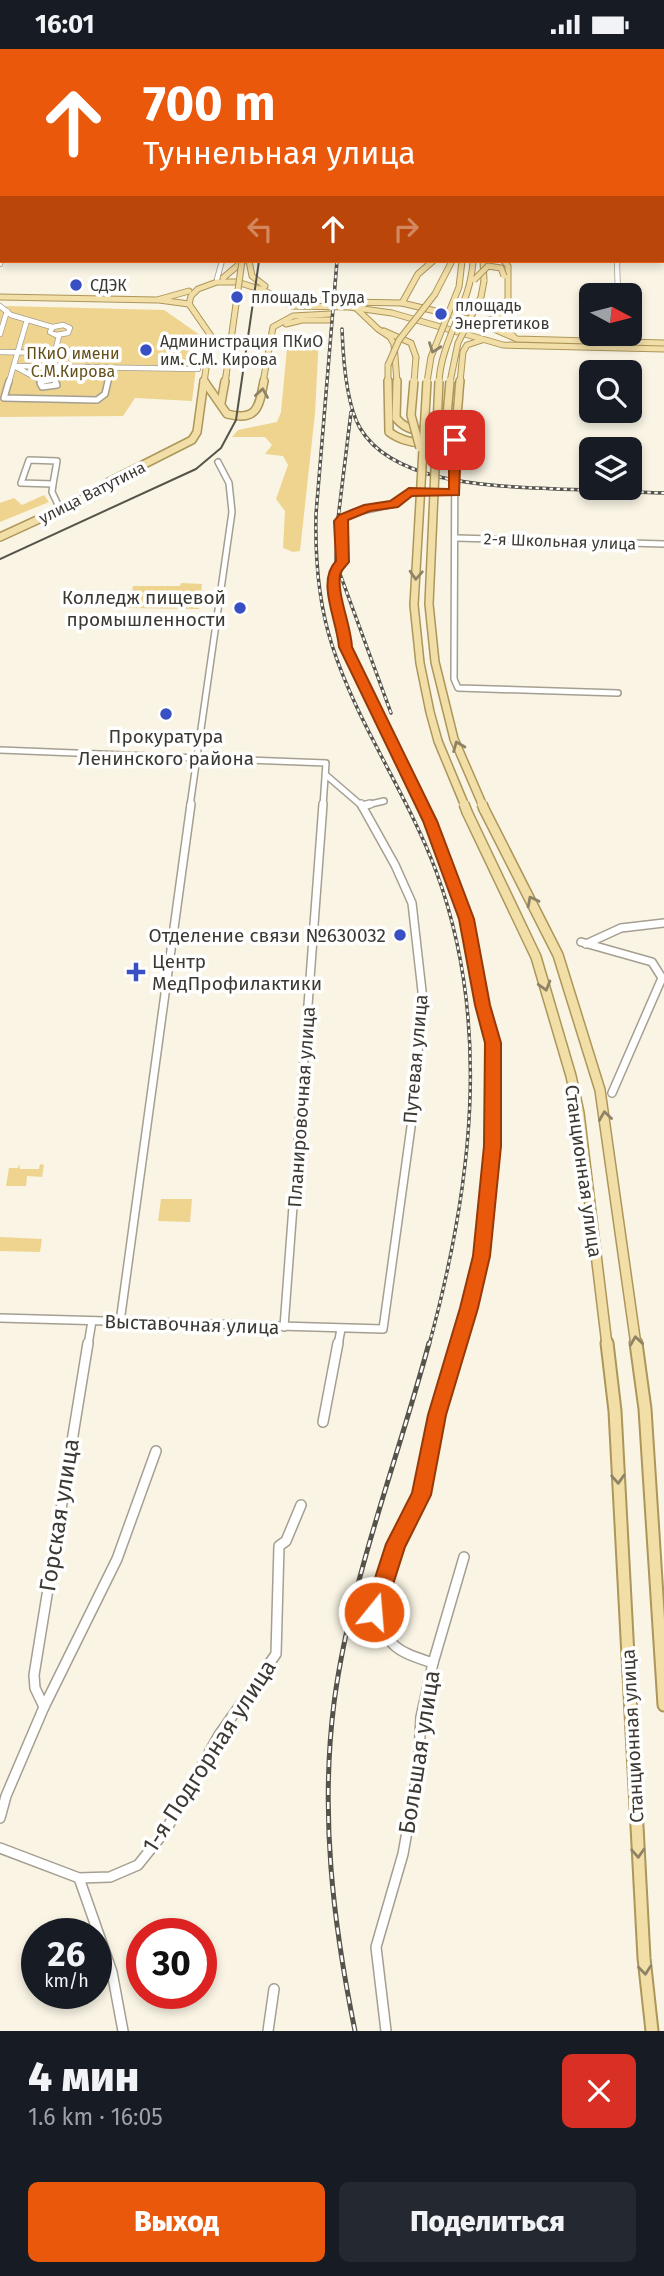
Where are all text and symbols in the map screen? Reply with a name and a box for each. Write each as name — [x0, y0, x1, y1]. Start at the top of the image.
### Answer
text: 16:01 — [35, 9, 95, 40]
text: 700 m — [143, 74, 276, 133]
icon: ahead — [28, 77, 119, 168]
text: Туннельная улица — [143, 134, 416, 172]
icon: left — [241, 210, 279, 248]
icon: ahead — [314, 210, 352, 248]
icon: right — [387, 210, 425, 248]
place label: СДЭК — [90, 276, 127, 295]
marker: СДЭК — [68, 277, 84, 293]
north arrow — [579, 283, 642, 347]
map controls — [579, 283, 642, 500]
place label: площадь Труда — [251, 288, 365, 307]
marker: площадь Труда — [229, 289, 245, 305]
place label: площадь Энергетиков — [455, 296, 549, 333]
marker: площадь Энергетиков — [433, 306, 449, 322]
place label: Администрация ПКиО им. С.М. Кирова — [160, 332, 323, 369]
marker: Администрация ПКиО им. С.М. Кирова — [138, 342, 154, 358]
one-way arrow — [428, 342, 442, 354]
park label: ПКиО имени С.М.Кирова — [26, 344, 120, 381]
button: search — [579, 360, 642, 423]
one-way arrow — [254, 387, 269, 399]
pin — [425, 410, 485, 470]
icon: arrive — [436, 421, 474, 459]
button: layers — [579, 437, 642, 500]
street label: улица Ватутина — [36, 457, 149, 527]
street label: 2-я Школьная улица — [483, 529, 637, 554]
one-way arrow — [409, 569, 424, 580]
place label: Колледж пищевой промышленности — [62, 586, 226, 631]
marker: Колледж пищевой промышленности — [232, 600, 248, 616]
marker: Прокуратура Ленинского района — [158, 706, 174, 722]
place label: Прокуратура Ленинского района — [78, 725, 254, 770]
one-way arrow — [452, 741, 466, 753]
one-way arrow — [526, 896, 540, 908]
place label: Отделение связи №630032 — [149, 924, 386, 947]
marker: Отделение связи №630032 — [392, 927, 408, 943]
place label: Центр МедПрофилактики — [152, 950, 322, 995]
marker: Центр МедПрофилактики — [126, 962, 146, 982]
one-way arrow — [537, 980, 552, 992]
street label: Путевая улица — [398, 993, 433, 1125]
street label: Планировочная улица — [283, 1006, 320, 1208]
street label: Станционная улица — [560, 1083, 607, 1259]
one-way arrow — [598, 1110, 613, 1122]
street label: Выставочная улица — [104, 1310, 280, 1339]
one-way arrow — [629, 1335, 644, 1347]
street label: Горская улица — [33, 1437, 85, 1593]
one-way arrow — [611, 1474, 626, 1485]
position arrow — [337, 1575, 411, 1649]
street label: Станционная улица — [616, 1648, 649, 1823]
street label: 1-я Подгорная улица — [136, 1654, 282, 1858]
street label: Большая улица — [392, 1668, 446, 1836]
one-way arrow — [631, 1848, 646, 1859]
speed limit sign: 30 — [126, 1918, 217, 2009]
text: 26 — [48, 1933, 85, 1975]
one-way arrow — [637, 1965, 652, 1976]
text: km/h — [44, 1970, 89, 1992]
text: 4 мин — [28, 2052, 139, 2102]
button: close — [562, 2054, 636, 2128]
text: 1.6 km · 16:05 — [28, 2103, 163, 2131]
button: Выход — [28, 2182, 325, 2262]
button: Поделиться — [339, 2182, 636, 2262]

